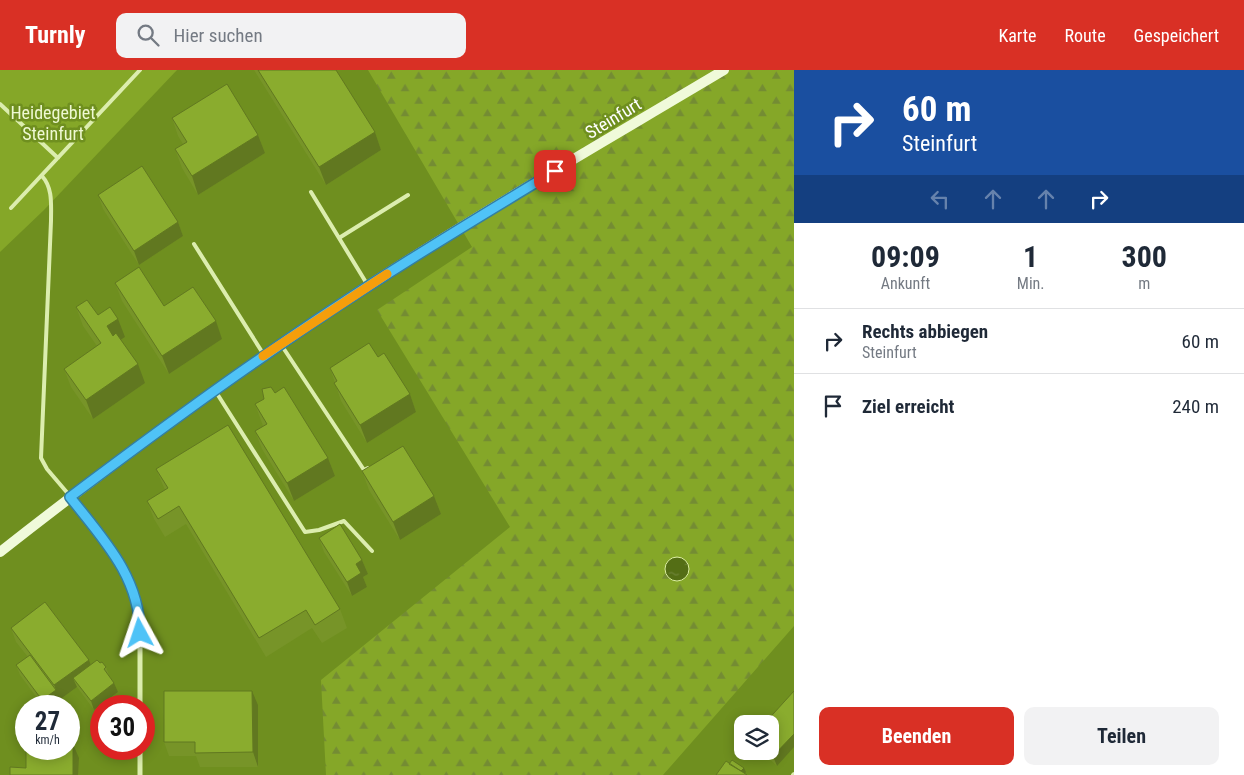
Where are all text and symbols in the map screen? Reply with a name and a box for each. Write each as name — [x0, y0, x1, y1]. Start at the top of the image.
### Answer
search box — [116, 13, 466, 58]
text: Turnly — [25, 21, 86, 49]
icon: search — [134, 21, 162, 49]
text: Hier suchen — [174, 24, 263, 47]
text: Karte — [998, 25, 1037, 46]
text: Route — [1065, 25, 1106, 46]
text: Gespeichert — [1134, 25, 1219, 46]
text: 60 m — [902, 89, 971, 130]
icon: right — [819, 90, 884, 155]
street label: Steinfurt — [581, 93, 645, 143]
park label: Heidegebiet Steinfurt — [10, 102, 96, 144]
text: Steinfurt — [902, 131, 977, 156]
pin — [534, 150, 576, 192]
icon: arrive — [541, 157, 569, 185]
icon: left — [926, 185, 954, 213]
icon: ahead — [979, 185, 1007, 213]
icon: ahead — [1032, 185, 1060, 213]
icon: right — [1085, 185, 1113, 213]
text: 09:09 — [871, 239, 940, 274]
text: 1 — [1023, 239, 1038, 274]
text: 300 — [1122, 239, 1167, 274]
text: Ankunft — [881, 274, 930, 293]
text: Min. — [1017, 274, 1045, 293]
text: m — [1138, 274, 1150, 293]
text: Rechts abbiegen — [862, 320, 988, 343]
icon: right — [819, 327, 847, 355]
text: 60 m — [1182, 330, 1219, 353]
text: Steinfurt — [862, 343, 917, 362]
icon: arrive — [819, 392, 847, 420]
text: Ziel erreicht — [862, 395, 954, 418]
text: 240 m — [1172, 395, 1219, 418]
position arrow — [113, 606, 165, 658]
speed limit sign: 30 — [90, 695, 155, 760]
text: 27 — [35, 707, 60, 736]
button: Beenden — [819, 707, 1014, 765]
button: Teilen — [1024, 707, 1219, 765]
map controls — [734, 715, 779, 760]
button: layers — [734, 715, 779, 760]
text: km/h — [35, 733, 60, 747]

